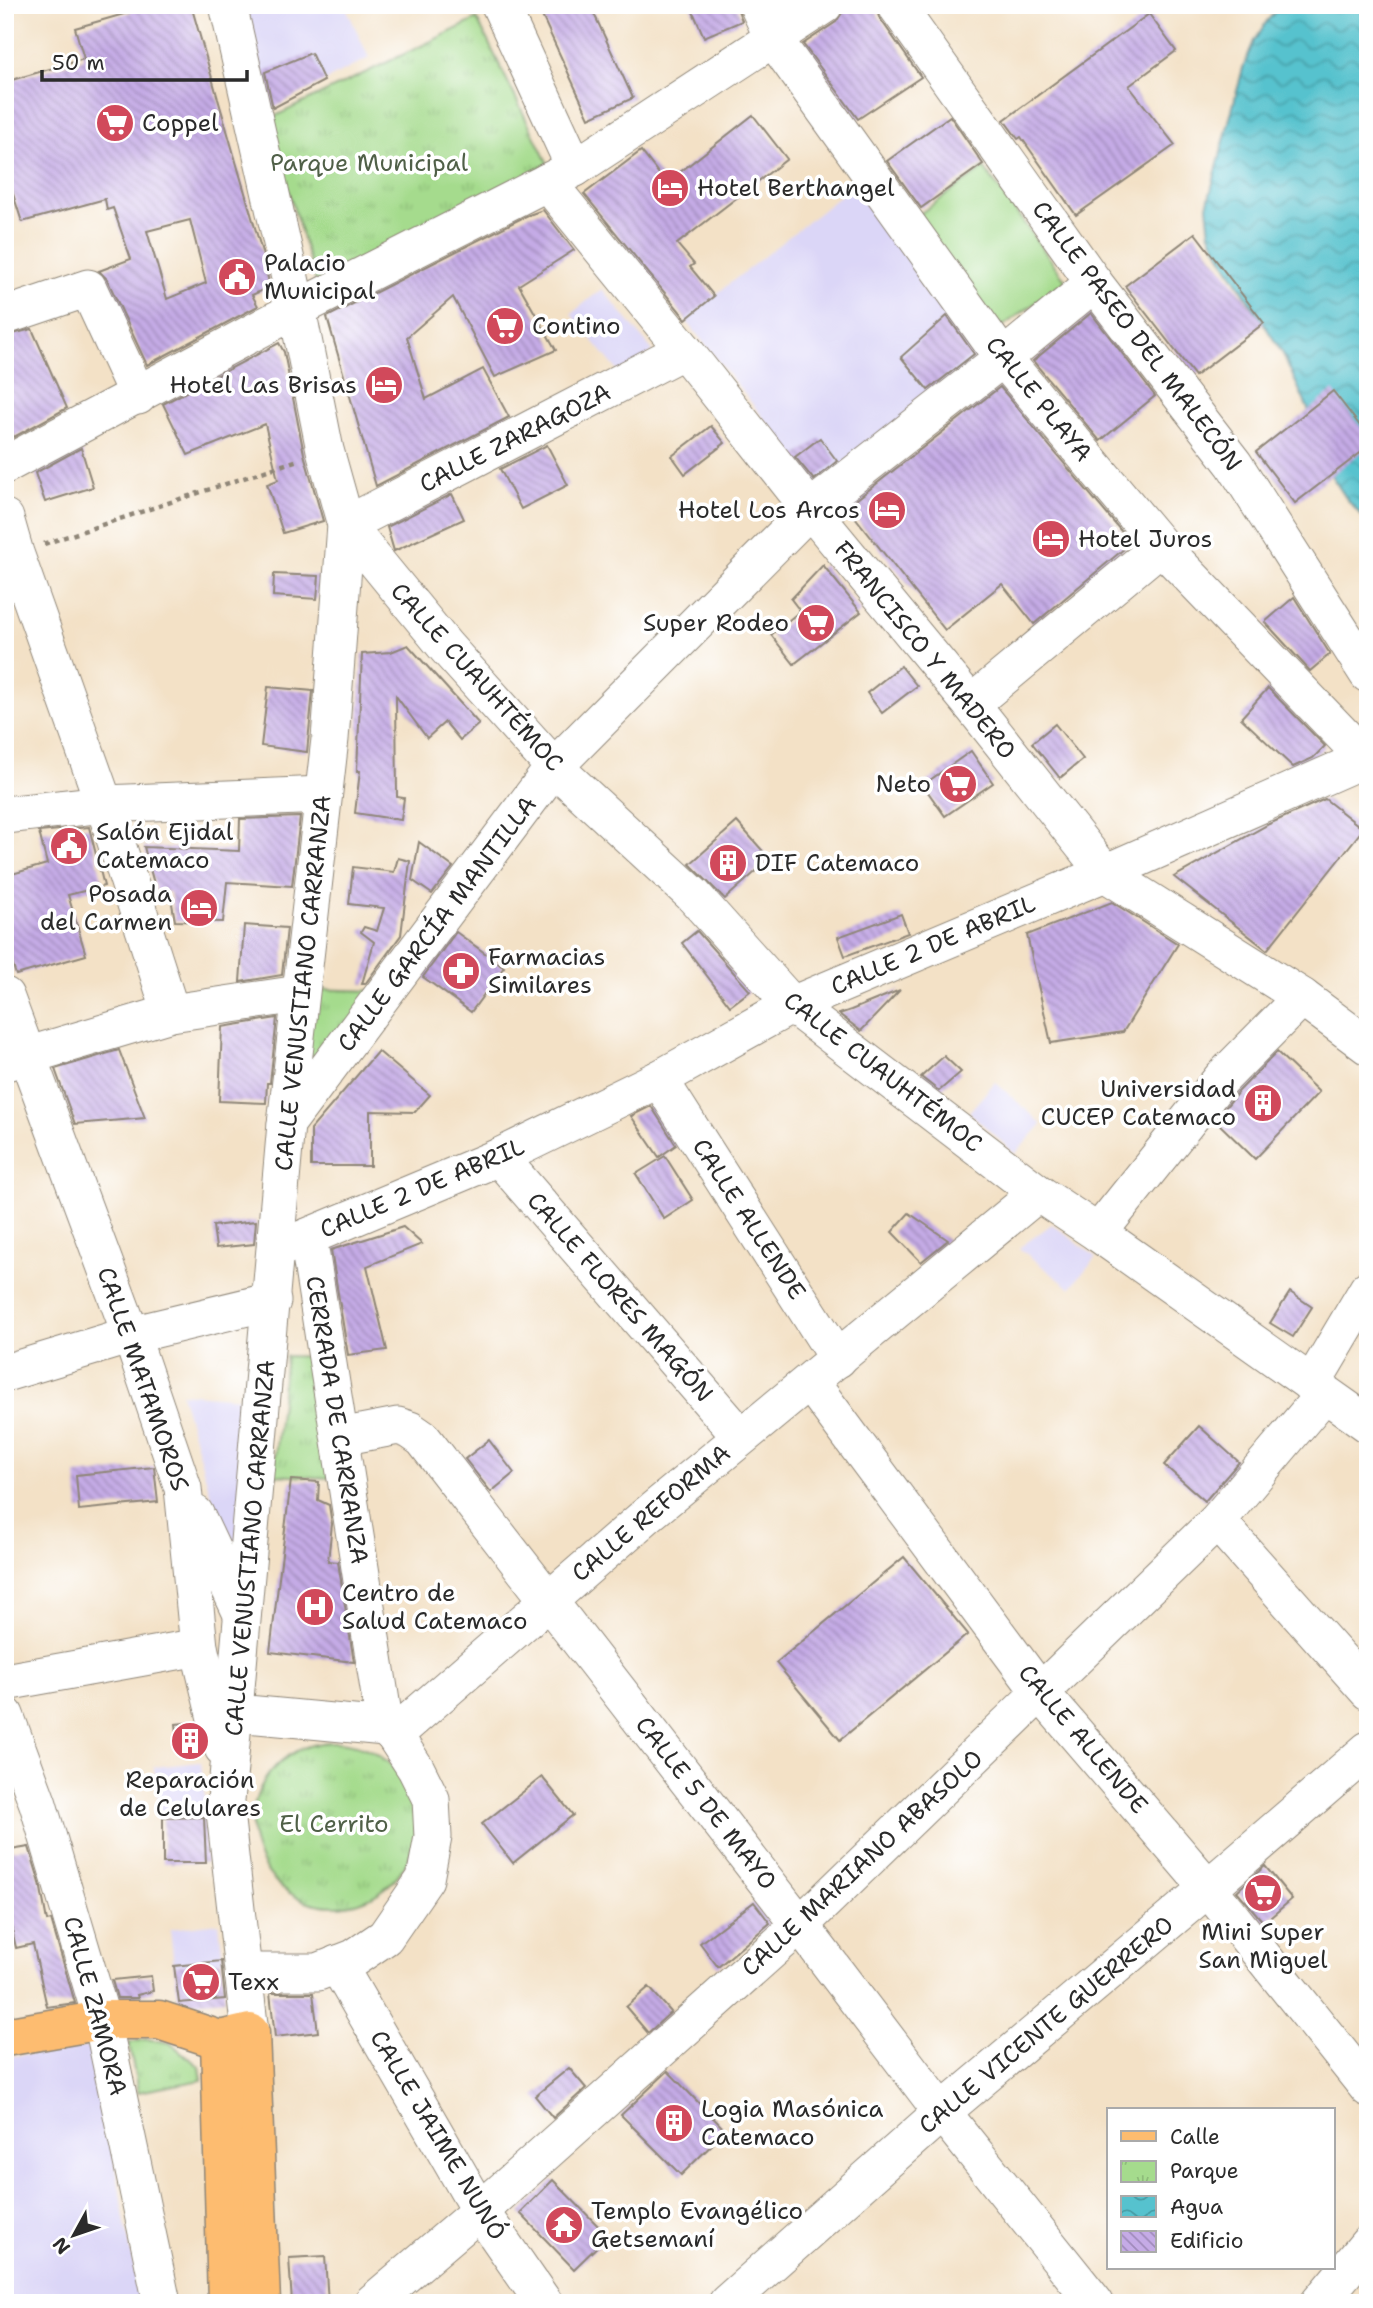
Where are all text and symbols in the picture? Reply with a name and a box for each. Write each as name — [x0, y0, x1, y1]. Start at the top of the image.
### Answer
scale bar — [42, 38, 247, 82]
text: 50 m — [52, 49, 105, 77]
supermarket icon: Coppel — [94, 102, 136, 144]
place label: Coppel — [142, 107, 219, 139]
park label: Parque Municipal — [270, 147, 469, 179]
hotel icon: Hotel Berthangel — [649, 167, 691, 209]
place label: Hotel Berthangel — [697, 172, 895, 204]
street label: CALLE PASEO DEL MALECÓN — [1025, 194, 1249, 478]
place label: Palacio Municipal — [264, 247, 376, 307]
public building icon: Palacio Municipal — [216, 256, 258, 298]
supermarket icon: Contino — [484, 305, 526, 347]
place label: Contino — [532, 310, 621, 342]
street label: CALLE PLAYA — [979, 330, 1099, 468]
hotel icon: Hotel Las Brisas — [363, 364, 405, 406]
place label: Hotel Las Brisas — [170, 369, 357, 401]
street label: CALLE ZARAGOZA — [414, 376, 616, 500]
hotel icon: Hotel Los Arcos — [866, 489, 908, 531]
place label: Hotel Los Arcos — [678, 494, 860, 526]
hotel icon: Hotel Juros — [1030, 518, 1072, 560]
place label: Hotel Juros — [1078, 523, 1212, 555]
street label: FRANCISCO Y MADERO — [827, 534, 1023, 766]
street label: CALLE CUAUHTÉMOC — [384, 576, 570, 778]
supermarket icon: Super Rodeo — [795, 602, 837, 644]
place label: Super Rodeo — [643, 607, 789, 639]
supermarket icon: Neto — [937, 763, 979, 805]
place label: Neto — [875, 768, 931, 800]
street label: CALLE GARCÍA MANTILLA — [330, 790, 544, 1058]
street label: CALLE VENUSTIANO CARRANZA — [267, 794, 339, 1172]
place label: Salón Ejidal Catemaco — [96, 816, 234, 876]
public building icon: Salón Ejidal Catemaco — [48, 825, 90, 867]
building icon: DIF Catemaco — [707, 842, 749, 884]
place label: DIF Catemaco — [755, 847, 919, 879]
place label: Posada del Carmen — [40, 878, 172, 938]
hotel icon: Posada del Carmen — [178, 887, 220, 929]
street label: CALLE 2 DE ABRIL — [826, 887, 1040, 1003]
place label: Farmacias Similares — [488, 941, 605, 1001]
pharmacy icon: Farmacias Similares — [440, 950, 482, 992]
street label: CALLE CUAUHTÉMOC — [777, 984, 989, 1160]
place label: Universidad CUCEP Catemaco — [1041, 1073, 1236, 1133]
building icon: Universidad CUCEP Catemaco — [1242, 1082, 1284, 1124]
street label: CALLE 2 DE ABRIL — [315, 1130, 529, 1246]
street label: CALLE ALLENDE — [685, 1132, 813, 1306]
street label: CALLE FLORES MAGÓN — [520, 1185, 720, 1409]
street label: CALLE MATAMOROS — [90, 1263, 196, 1495]
street label: CERRADA DE CARRANZA — [298, 1273, 376, 1567]
street label: CALLE VENUSTIANO CARRANZA — [218, 1358, 282, 1738]
street label: CALLE REFORMA — [565, 1437, 737, 1589]
place label: Centro de Salud Catemaco — [342, 1577, 527, 1637]
hospital icon: Centro de Salud Catemaco — [294, 1586, 336, 1628]
street label: CALLE ALLENDE — [1011, 1658, 1155, 1820]
street label: CALLE 5 DE MAYO — [628, 1710, 784, 1896]
building icon: Reparación de Celulares — [169, 1720, 211, 1762]
street label: CALLE MARIANO ABASOLO — [734, 1743, 990, 1983]
place label: Reparación de Celulares — [119, 1764, 261, 1824]
park label: El Cerrito — [279, 1808, 389, 1840]
supermarket icon: Mini Super San Miguel — [1242, 1872, 1284, 1914]
street label: CALLE VICENTE GUERRERO — [912, 1909, 1180, 2141]
street label: CALLE ZAMORA — [56, 1913, 134, 2099]
place label: Mini Super San Miguel — [1198, 1916, 1328, 1976]
supermarket icon: Texx — [180, 1961, 222, 2003]
place label: Texx — [228, 1966, 279, 1998]
street label: CALLE JAIME NUNÓ — [363, 2024, 513, 2246]
place label: Logia Masónica Catemaco — [701, 2093, 883, 2153]
building icon: Logia Masónica Catemaco — [653, 2102, 695, 2144]
legend — [1107, 2108, 1334, 2270]
text: Calle — [1170, 2123, 1220, 2151]
text: Parque — [1170, 2157, 1239, 2185]
text: Agua — [1170, 2193, 1223, 2221]
place label: Templo Evangélico Getsemaní — [591, 2195, 803, 2255]
north arrow — [38, 2200, 108, 2270]
temple icon: Templo Evangélico Getsemaní — [543, 2204, 585, 2246]
text: Edificio — [1170, 2227, 1243, 2255]
text: N — [47, 2232, 76, 2259]

